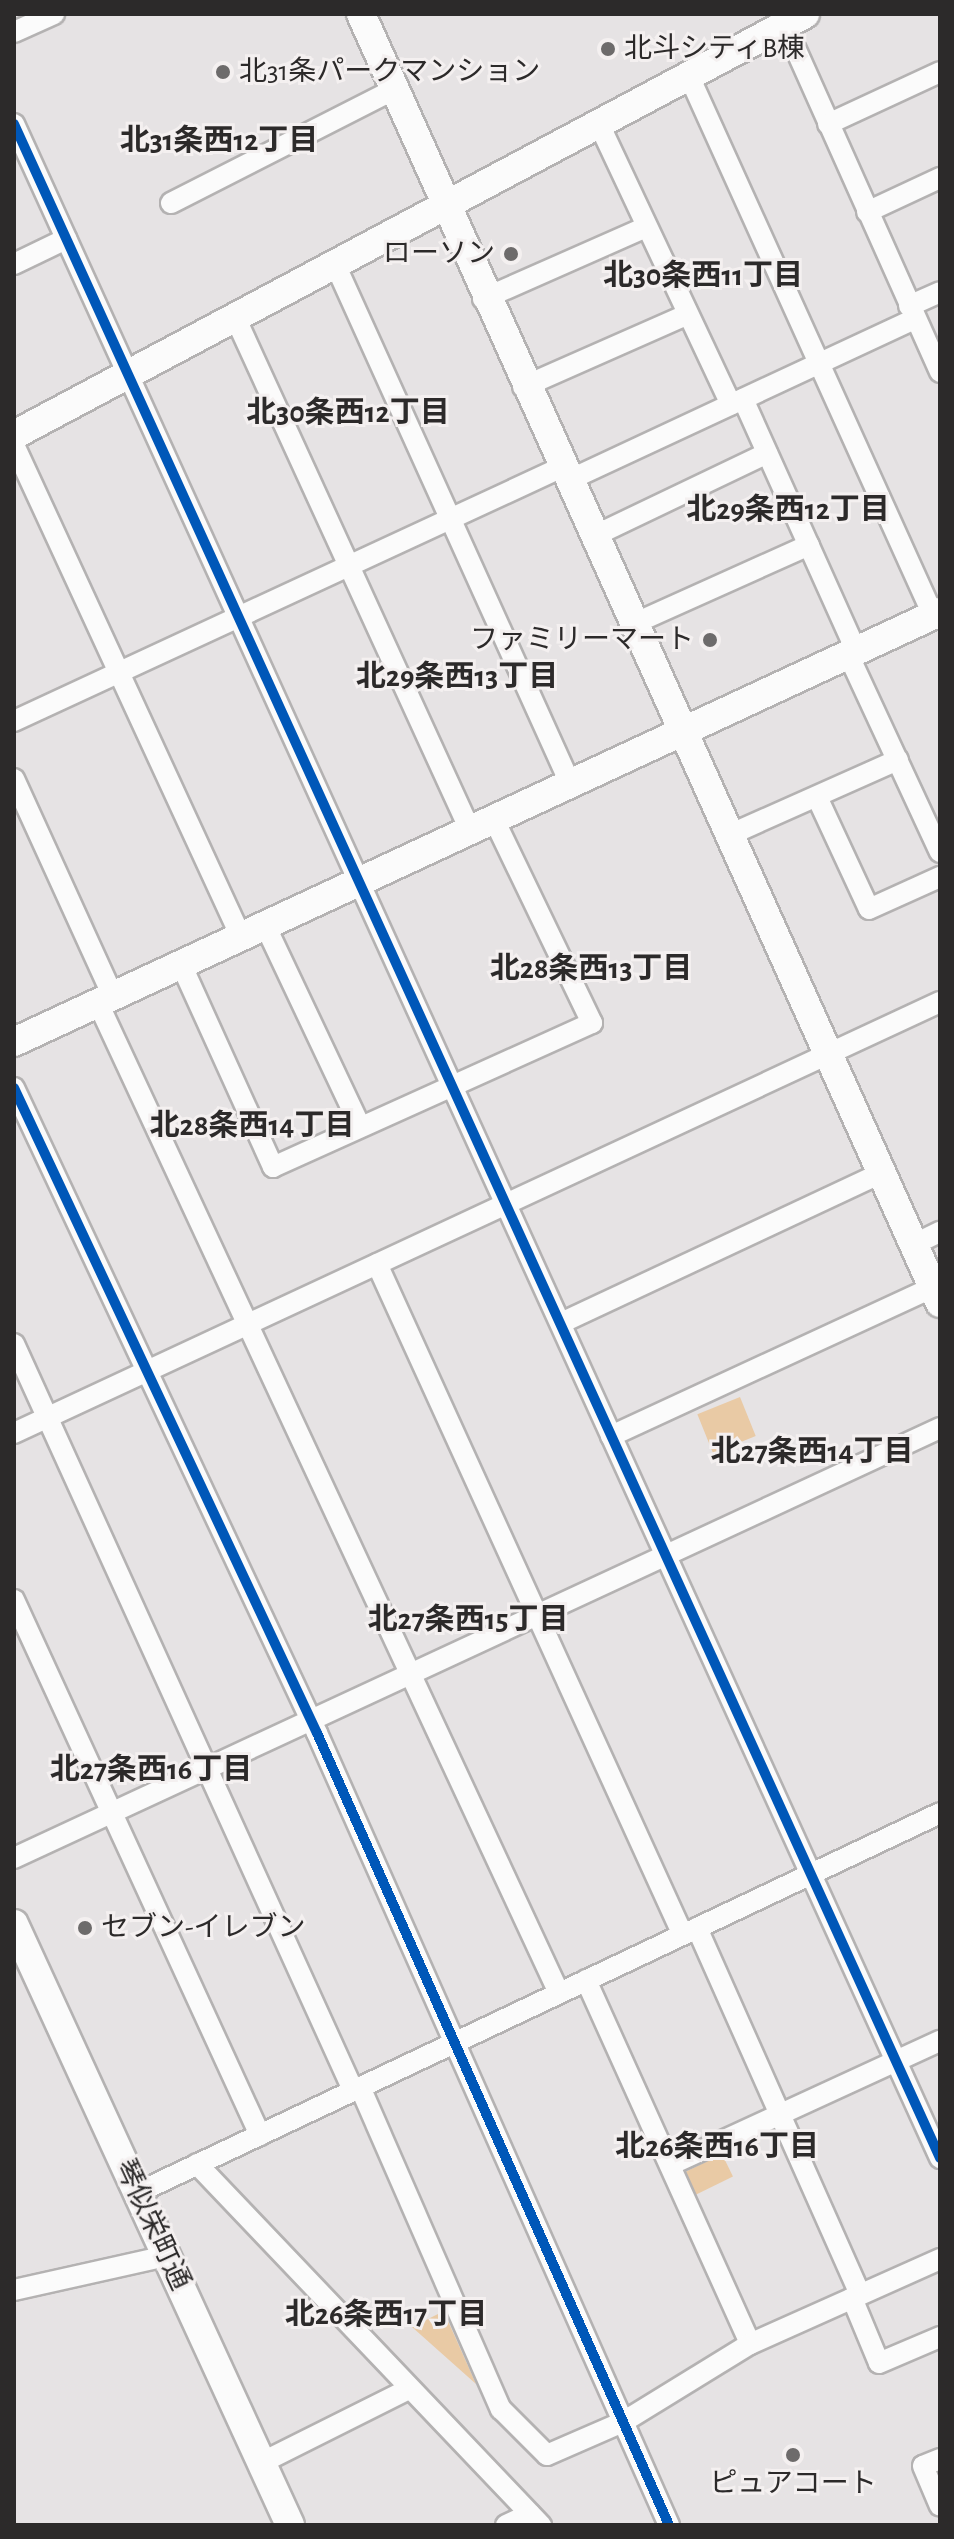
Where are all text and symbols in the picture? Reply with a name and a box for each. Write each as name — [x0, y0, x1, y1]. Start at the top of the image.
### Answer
place label: 北斗シティB棟 — [624, 32, 807, 66]
marker: 北斗シティB棟 — [599, 40, 617, 58]
place label: 北31条パークマンション — [239, 55, 540, 89]
marker: 北31条パークマンション — [214, 63, 232, 81]
district label: 北31条西12丁目 — [120, 123, 318, 159]
place label: ローソン — [383, 237, 495, 271]
marker: ローソン — [502, 245, 520, 263]
district label: 北30条西11丁目 — [603, 258, 803, 294]
district label: 北30条西12丁目 — [246, 395, 450, 431]
district label: 北29条西12丁目 — [686, 492, 890, 528]
place label: ファミリーマート — [470, 623, 694, 657]
marker: ファミリーマート — [701, 631, 719, 649]
district label: 北29条西13丁目 — [356, 659, 558, 695]
district label: 北28条西13丁目 — [490, 951, 692, 987]
district label: 北28条西14丁目 — [150, 1108, 354, 1144]
district label: 北27条西14丁目 — [711, 1434, 913, 1470]
district label: 北27条西15丁目 — [368, 1602, 568, 1638]
district label: 北27条西16丁目 — [50, 1752, 252, 1788]
place label: セブン-イレブン — [101, 1911, 306, 1945]
marker: セブン-イレブン — [76, 1919, 94, 1937]
district label: 北26条西16丁目 — [615, 2129, 819, 2165]
street label: 琴似栄町通 — [107, 2154, 197, 2296]
district label: 北26条西17丁目 — [285, 2297, 487, 2333]
marker: ピュアコート — [784, 2446, 802, 2464]
place label: ピュアコート — [709, 2467, 877, 2501]

